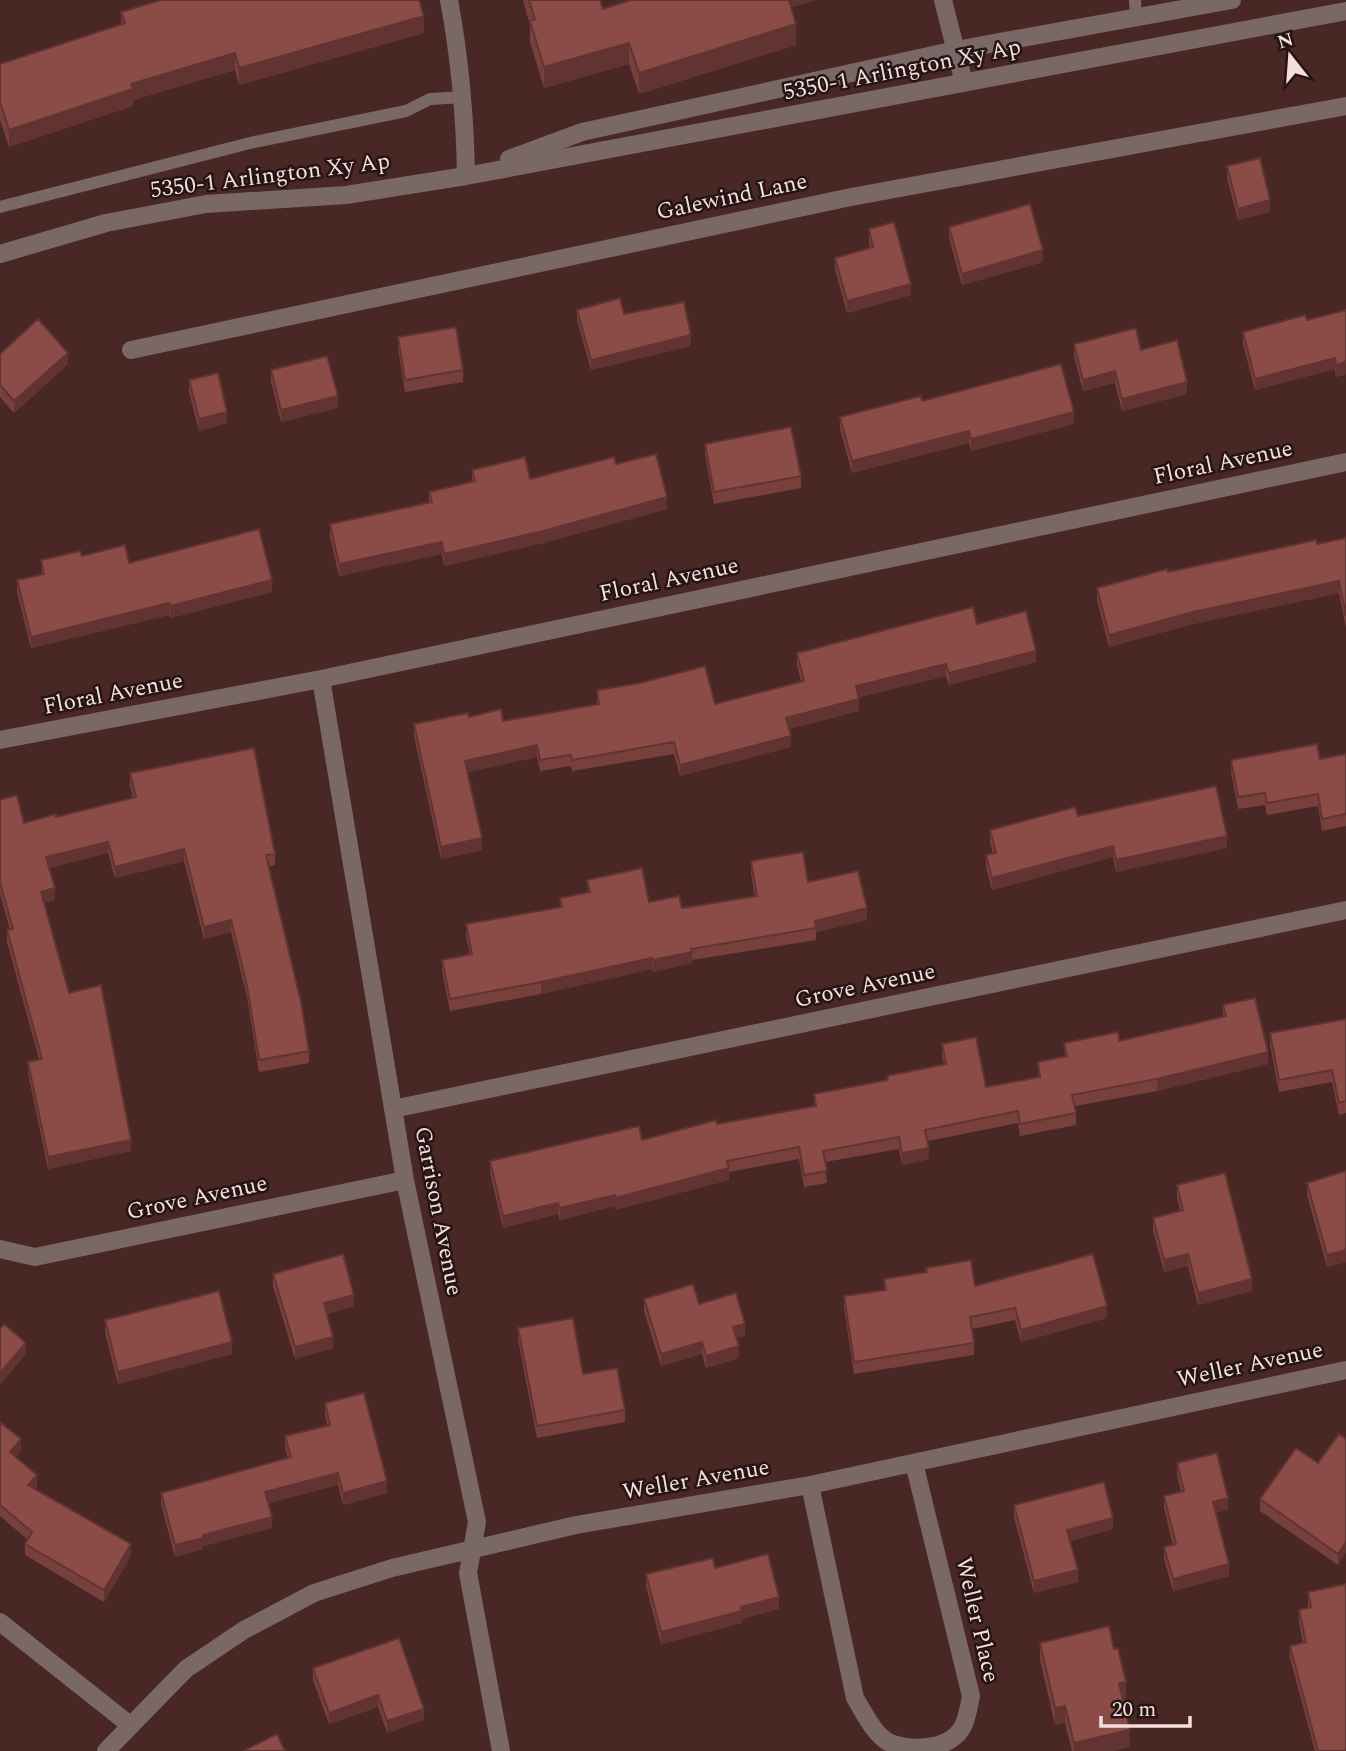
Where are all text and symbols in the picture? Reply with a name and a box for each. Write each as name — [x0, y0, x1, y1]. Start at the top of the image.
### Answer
north arrow — [1255, 21, 1325, 91]
text: N — [1274, 25, 1297, 57]
street label: 5350-1 Arlington Xy Ap — [780, 30, 1024, 110]
street label: 5350-1 Arlington Xy Ap — [148, 144, 392, 208]
street label: Galewind Lane — [653, 164, 811, 230]
street label: Floral Avenue — [1150, 431, 1296, 495]
street label: Floral Avenue — [596, 548, 742, 612]
street label: Floral Avenue — [40, 663, 186, 725]
street label: Grove Avenue — [791, 954, 939, 1018]
street label: Garrison Avenue — [404, 1123, 472, 1299]
street label: Grove Avenue — [123, 1166, 271, 1230]
street label: Weller Avenue — [1174, 1332, 1326, 1398]
street label: Weller Avenue — [620, 1450, 772, 1510]
street label: Weller Place — [946, 1554, 1008, 1686]
scale bar — [1101, 1684, 1190, 1728]
text: 20 m — [1112, 1694, 1156, 1726]

